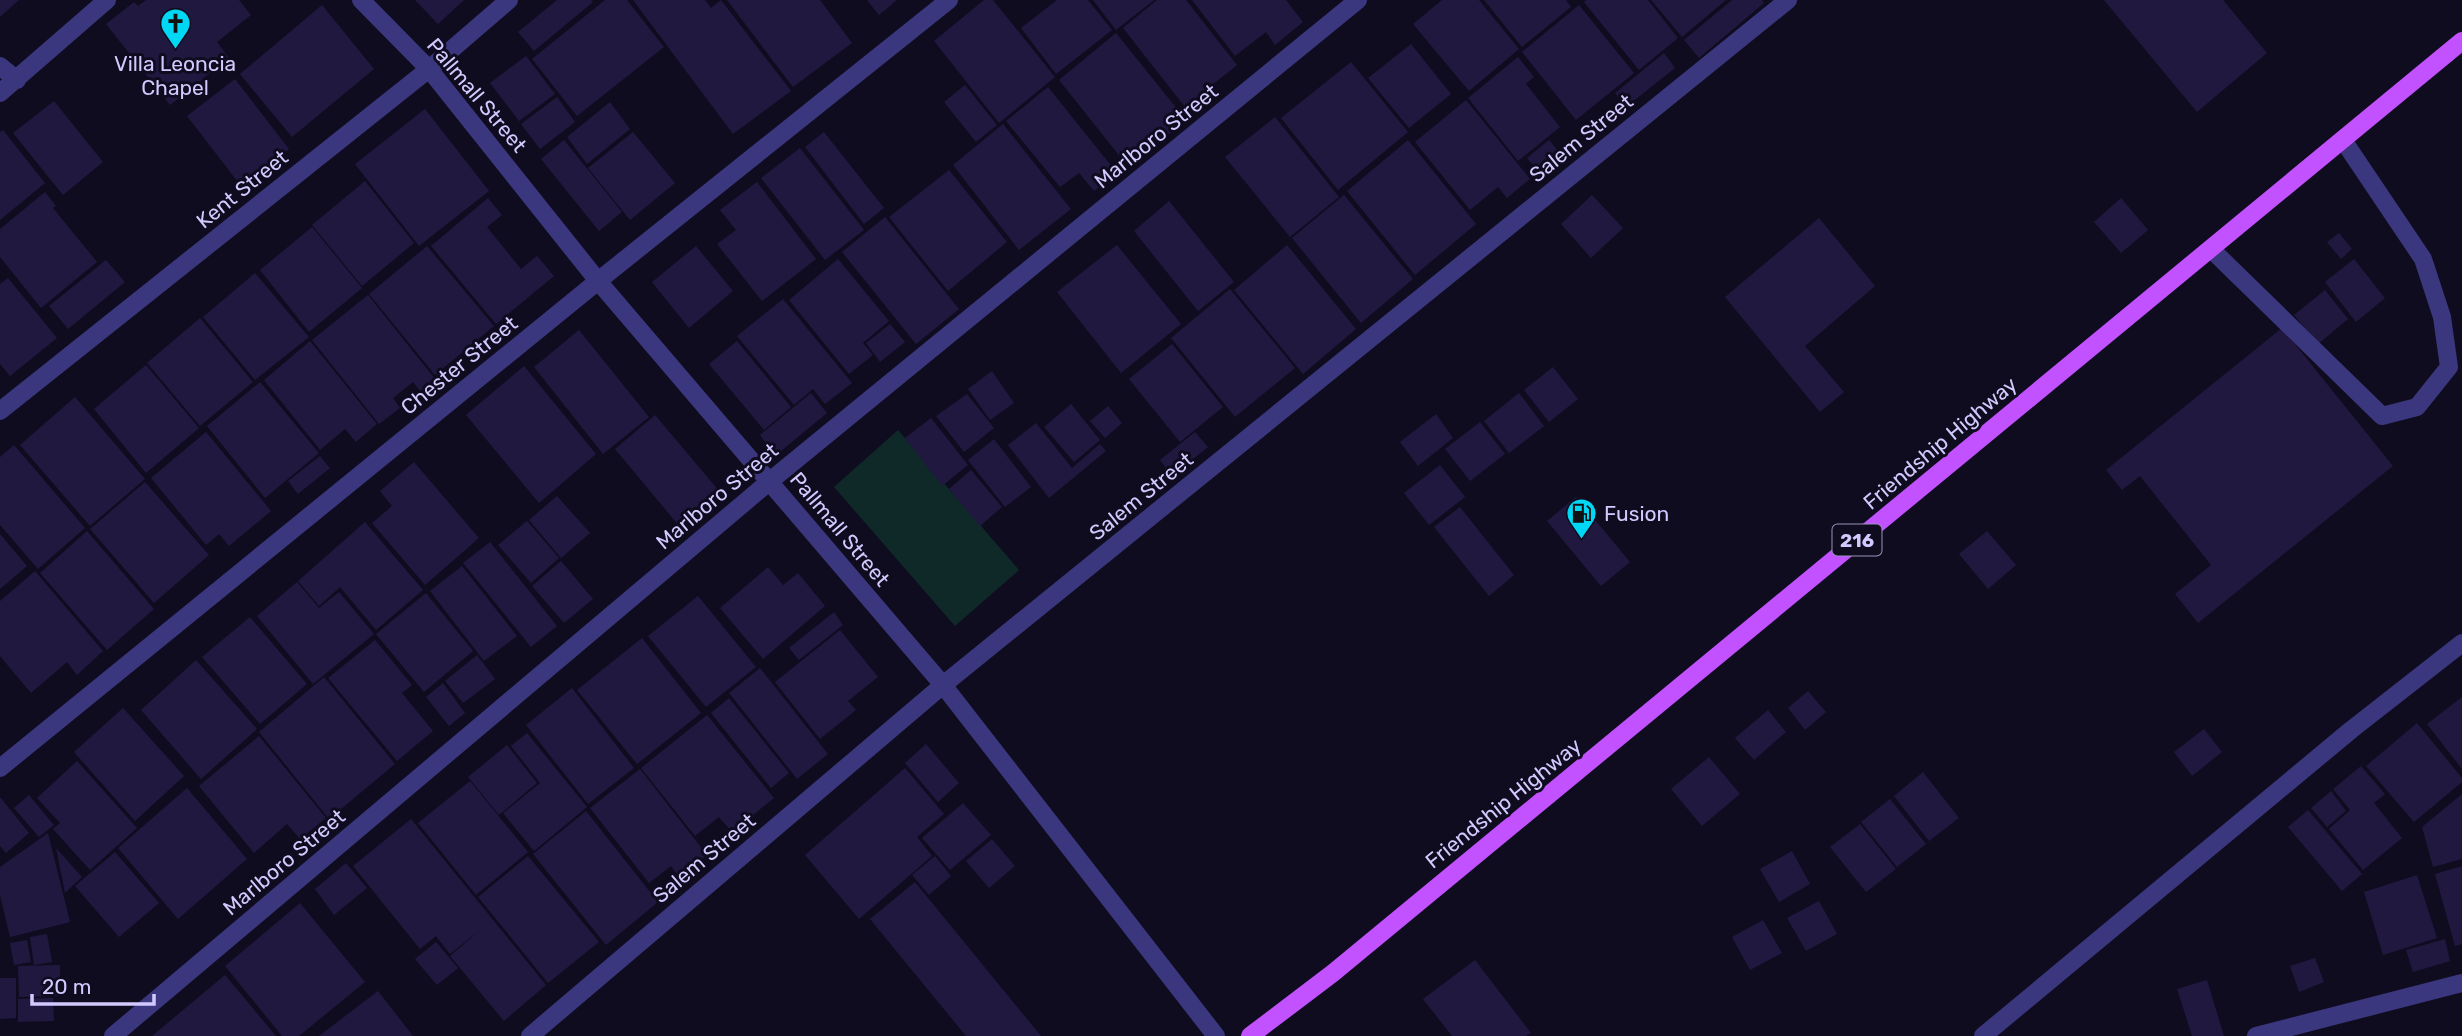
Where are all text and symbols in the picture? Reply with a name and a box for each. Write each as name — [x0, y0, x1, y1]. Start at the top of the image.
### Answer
church icon: Villa Leoncia Chapel — [158, 6, 192, 50]
street label: Pallmall Street — [422, 33, 532, 157]
place label: Villa Leoncia Chapel — [114, 51, 236, 100]
street label: Marlboro Street — [1089, 79, 1223, 193]
street label: Salem Street — [1524, 89, 1638, 187]
street label: Kent Street — [191, 145, 293, 233]
street label: Chester Street — [396, 310, 522, 420]
street label: Friendship Highway — [1858, 371, 2022, 515]
street label: Marlboro Street — [651, 438, 783, 554]
street label: Salem Street — [1084, 447, 1198, 545]
street label: Pallmall Street — [785, 467, 895, 591]
fuel station icon: Fusion — [1564, 496, 1598, 540]
place label: Fusion — [1604, 501, 1669, 526]
road number: 216 — [1832, 524, 1882, 555]
street label: Friendship Highway — [1420, 732, 1586, 873]
street label: Marlboro Street — [218, 804, 350, 920]
street label: Salem Street — [648, 808, 760, 908]
scale bar — [32, 962, 154, 1006]
text: 20 m — [42, 974, 91, 999]

